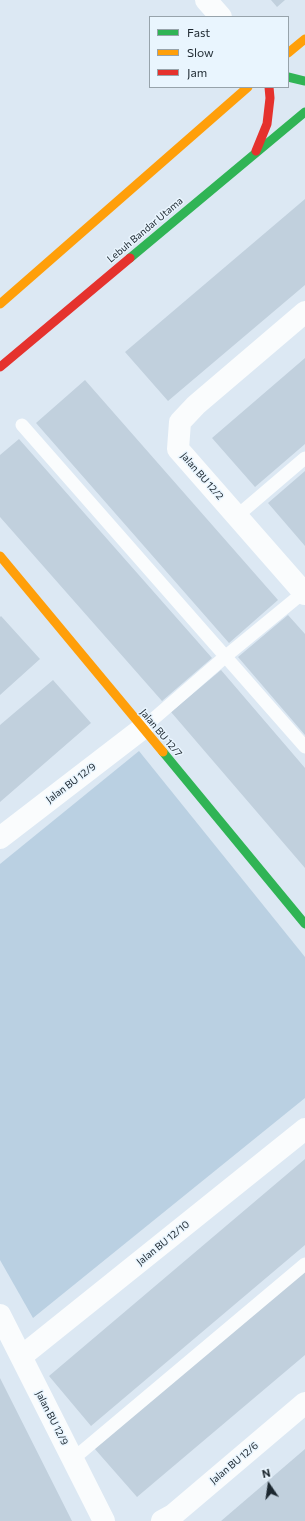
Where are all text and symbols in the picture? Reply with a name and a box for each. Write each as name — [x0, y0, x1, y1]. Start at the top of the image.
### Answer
legend — [149, 16, 289, 88]
text: Fast — [187, 25, 210, 39]
text: Slow — [187, 45, 214, 59]
text: Jam — [187, 65, 207, 79]
street label: Lebuh Bandar Utama — [105, 195, 185, 265]
street label: Jalan BU 12/2 — [178, 450, 226, 502]
street label: Jalan BU 12/7 — [138, 707, 184, 759]
street label: Jalan BU 12/9 — [44, 760, 98, 806]
street label: Jalan BU 12/10 — [134, 1218, 192, 1268]
street label: Jalan BU 12/9 — [33, 1389, 71, 1447]
street label: Jalan BU 12/6 — [207, 1439, 261, 1487]
north arrow — [249, 1465, 289, 1505]
text: N — [261, 1466, 272, 1480]

